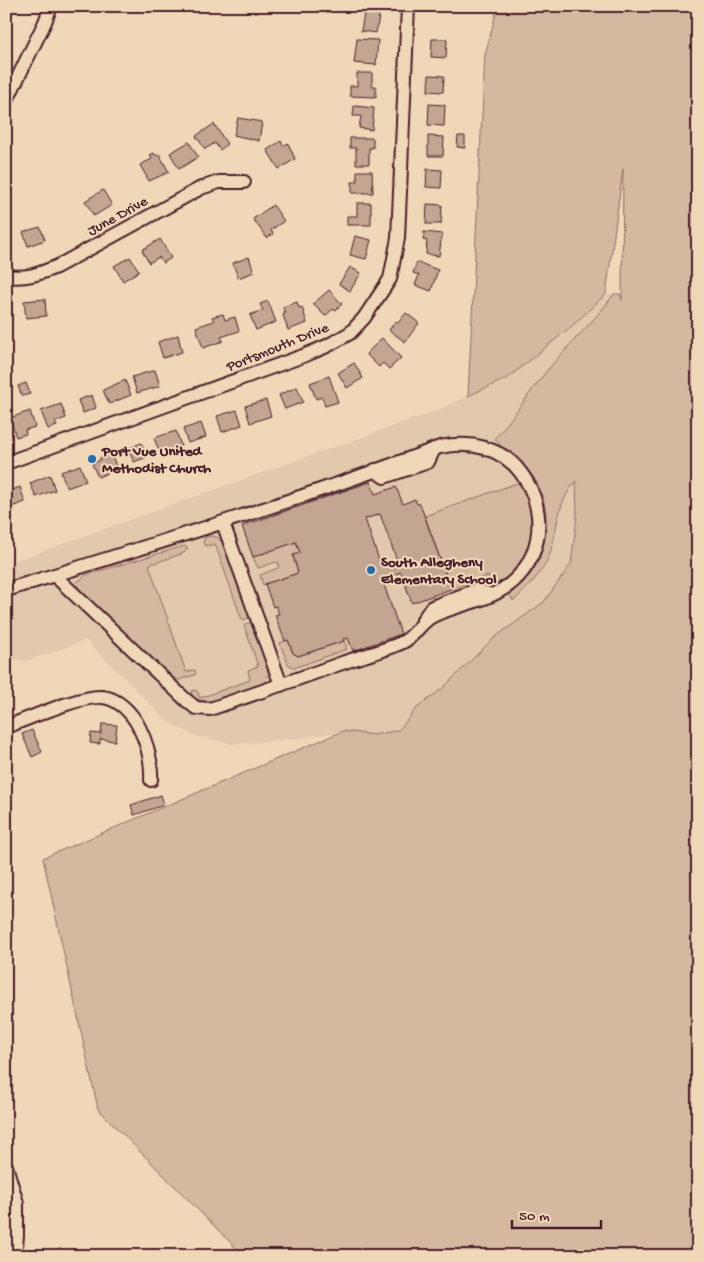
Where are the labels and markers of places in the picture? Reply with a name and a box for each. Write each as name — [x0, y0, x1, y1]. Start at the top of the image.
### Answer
place label: Port Vue United Methodist Church — [101, 443, 211, 478]
marker: Port Vue United Methodist Church — [86, 453, 98, 465]
place label: South Allegheny Elementary School — [381, 554, 497, 589]
marker: South Allegheny Elementary School — [365, 564, 377, 576]

